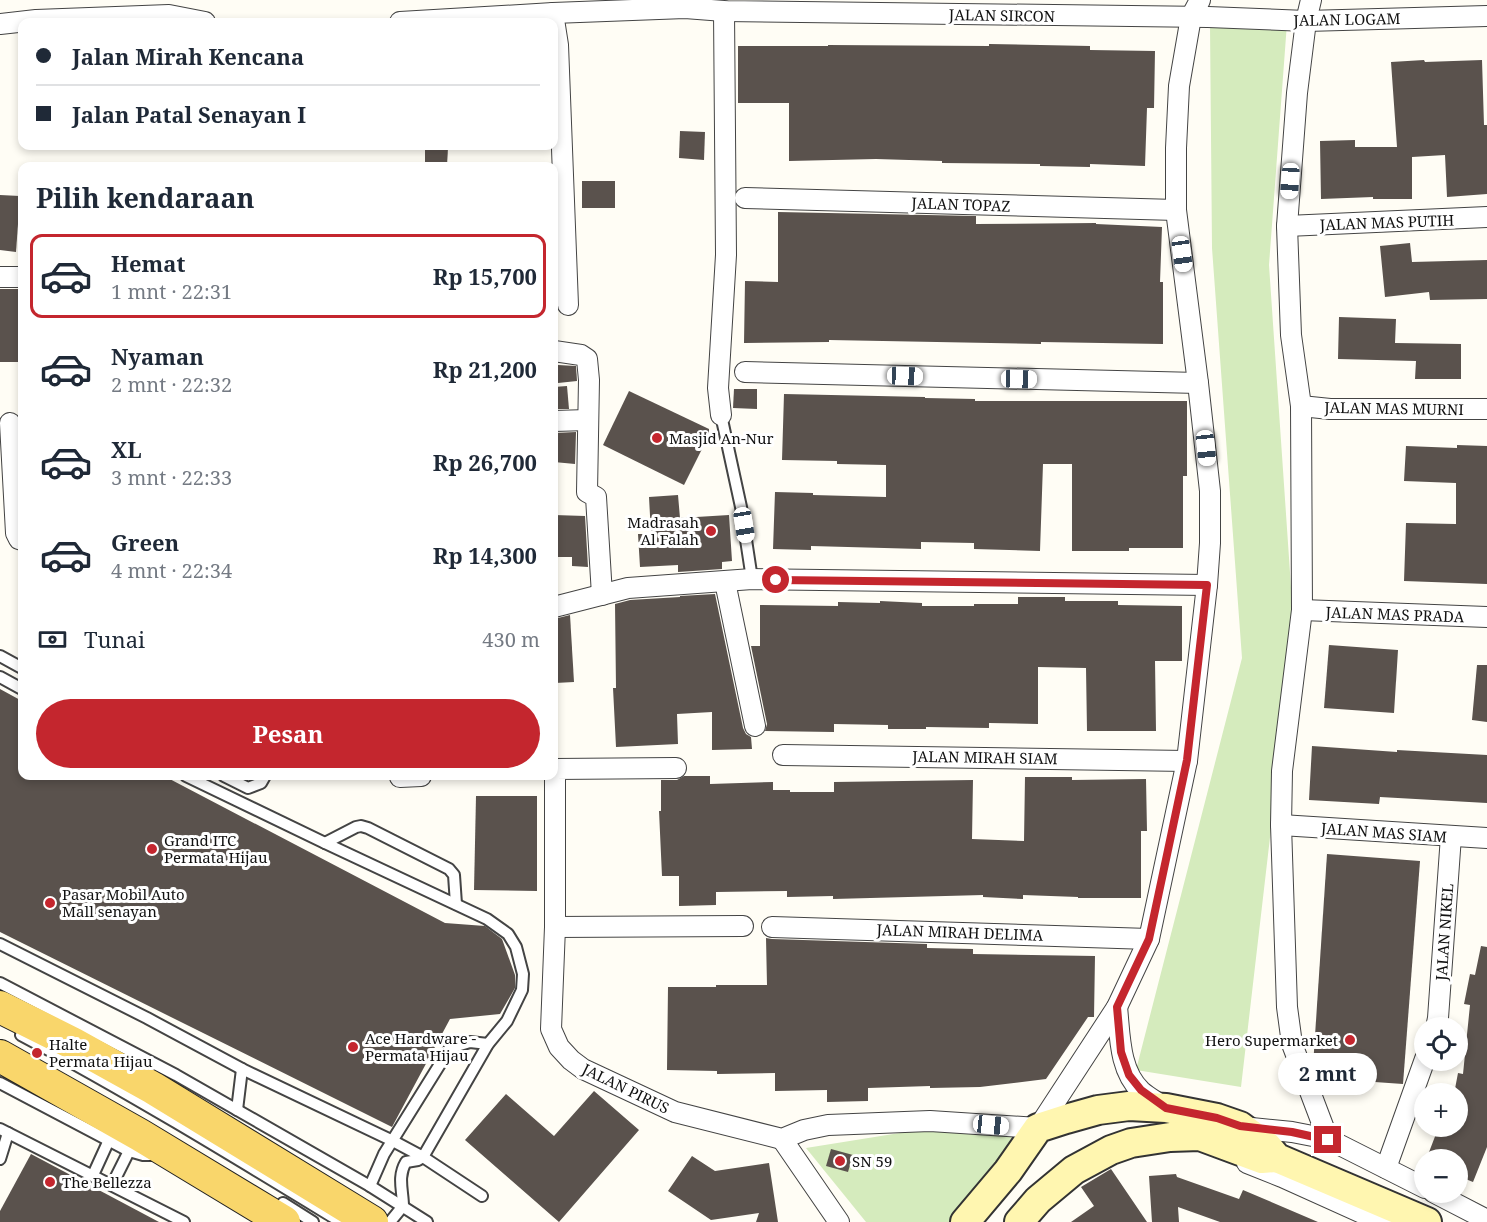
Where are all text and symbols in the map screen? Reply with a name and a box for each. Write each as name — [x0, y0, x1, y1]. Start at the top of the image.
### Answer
street label: JALAN SIRCON — [948, 4, 1056, 26]
street label: JALAN LOGAM — [1292, 8, 1401, 30]
text: Jalan Mirah Kencana — [72, 41, 304, 71]
text: Jalan Patal Senayan I — [72, 99, 306, 129]
car — [1280, 162, 1300, 200]
text: Pilih kendaraan — [36, 179, 255, 216]
street label: JALAN TOPAZ — [910, 192, 1011, 216]
street label: JALAN MAS PUTIH — [1319, 210, 1455, 234]
car — [1171, 235, 1193, 273]
text: Hemat — [111, 248, 185, 278]
icon: car — [39, 249, 93, 303]
text: Rp 15,700 — [433, 261, 537, 291]
text: 1 mnt · 22:31 — [111, 278, 232, 305]
text: Nyaman — [111, 341, 204, 371]
icon: car — [39, 342, 93, 396]
text: Rp 21,200 — [433, 354, 537, 384]
car — [887, 366, 923, 386]
car — [1001, 370, 1037, 388]
text: 2 mnt · 22:32 — [111, 371, 232, 398]
street label: JALAN MAS MURNI — [1323, 397, 1464, 419]
place label: Masjid An-Nur — [669, 428, 774, 448]
car — [1195, 429, 1217, 467]
marker: Masjid An-Nur — [650, 431, 664, 445]
text: XL — [111, 434, 142, 464]
icon: car — [39, 435, 93, 489]
text: Rp 26,700 — [433, 447, 537, 477]
text: 3 mnt · 22:33 — [111, 464, 232, 491]
car — [732, 506, 756, 544]
place label: Madrasah Al Falah — [627, 512, 699, 549]
marker: Madrasah Al Falah — [704, 524, 718, 538]
text: Green — [111, 527, 179, 557]
icon: car — [39, 528, 93, 582]
text: Rp 14,300 — [433, 540, 537, 570]
text: 4 mnt · 22:34 — [111, 557, 232, 584]
route start — [762, 566, 789, 593]
street label: JALAN MAS PRADA — [1324, 602, 1465, 626]
icon: cash — [36, 623, 69, 656]
text: Tunai — [84, 624, 145, 654]
text: 430 m — [482, 626, 540, 653]
button: Pesan — [36, 699, 540, 768]
street label: JALAN MIRAH SIAM — [911, 746, 1058, 768]
street label: JALAN MAS SIAM — [1319, 818, 1448, 846]
place label: Grand ITC Permata Hijau — [164, 830, 268, 867]
marker: Grand ITC Permata Hijau — [145, 842, 159, 856]
street label: JALAN NIKEL — [1431, 883, 1457, 982]
place label: Pasar Mobil Auto Mall senayan — [62, 884, 185, 921]
marker: Pasar Mobil Auto Mall senayan — [43, 896, 57, 910]
street label: JALAN MIRAH DELIMA — [875, 919, 1044, 945]
map controls — [1414, 1017, 1468, 1203]
button: locate — [1414, 1017, 1468, 1071]
place label: Ace Hardware - Permata Hijau — [365, 1028, 477, 1065]
place label: Hero Supermarket — [1205, 1030, 1338, 1050]
marker: Hero Supermarket — [1343, 1033, 1357, 1047]
place label: Halte Permata Hijau — [49, 1034, 153, 1071]
marker: Ace Hardware - Permata Hijau — [346, 1040, 360, 1054]
marker: Halte Permata Hijau — [30, 1046, 44, 1060]
callout: 2 mnt — [1278, 1053, 1378, 1095]
street label: JALAN PIRUS — [578, 1058, 673, 1118]
text: 2 mnt — [1299, 1060, 1356, 1087]
button: + — [1414, 1083, 1468, 1137]
car — [972, 1114, 1010, 1136]
route end — [1314, 1126, 1341, 1153]
button: − — [1414, 1149, 1468, 1203]
place label: SN 59 — [852, 1151, 892, 1171]
marker: SN 59 — [833, 1154, 847, 1168]
place label: The Bellezza — [62, 1172, 152, 1192]
marker: The Bellezza — [43, 1175, 57, 1189]

